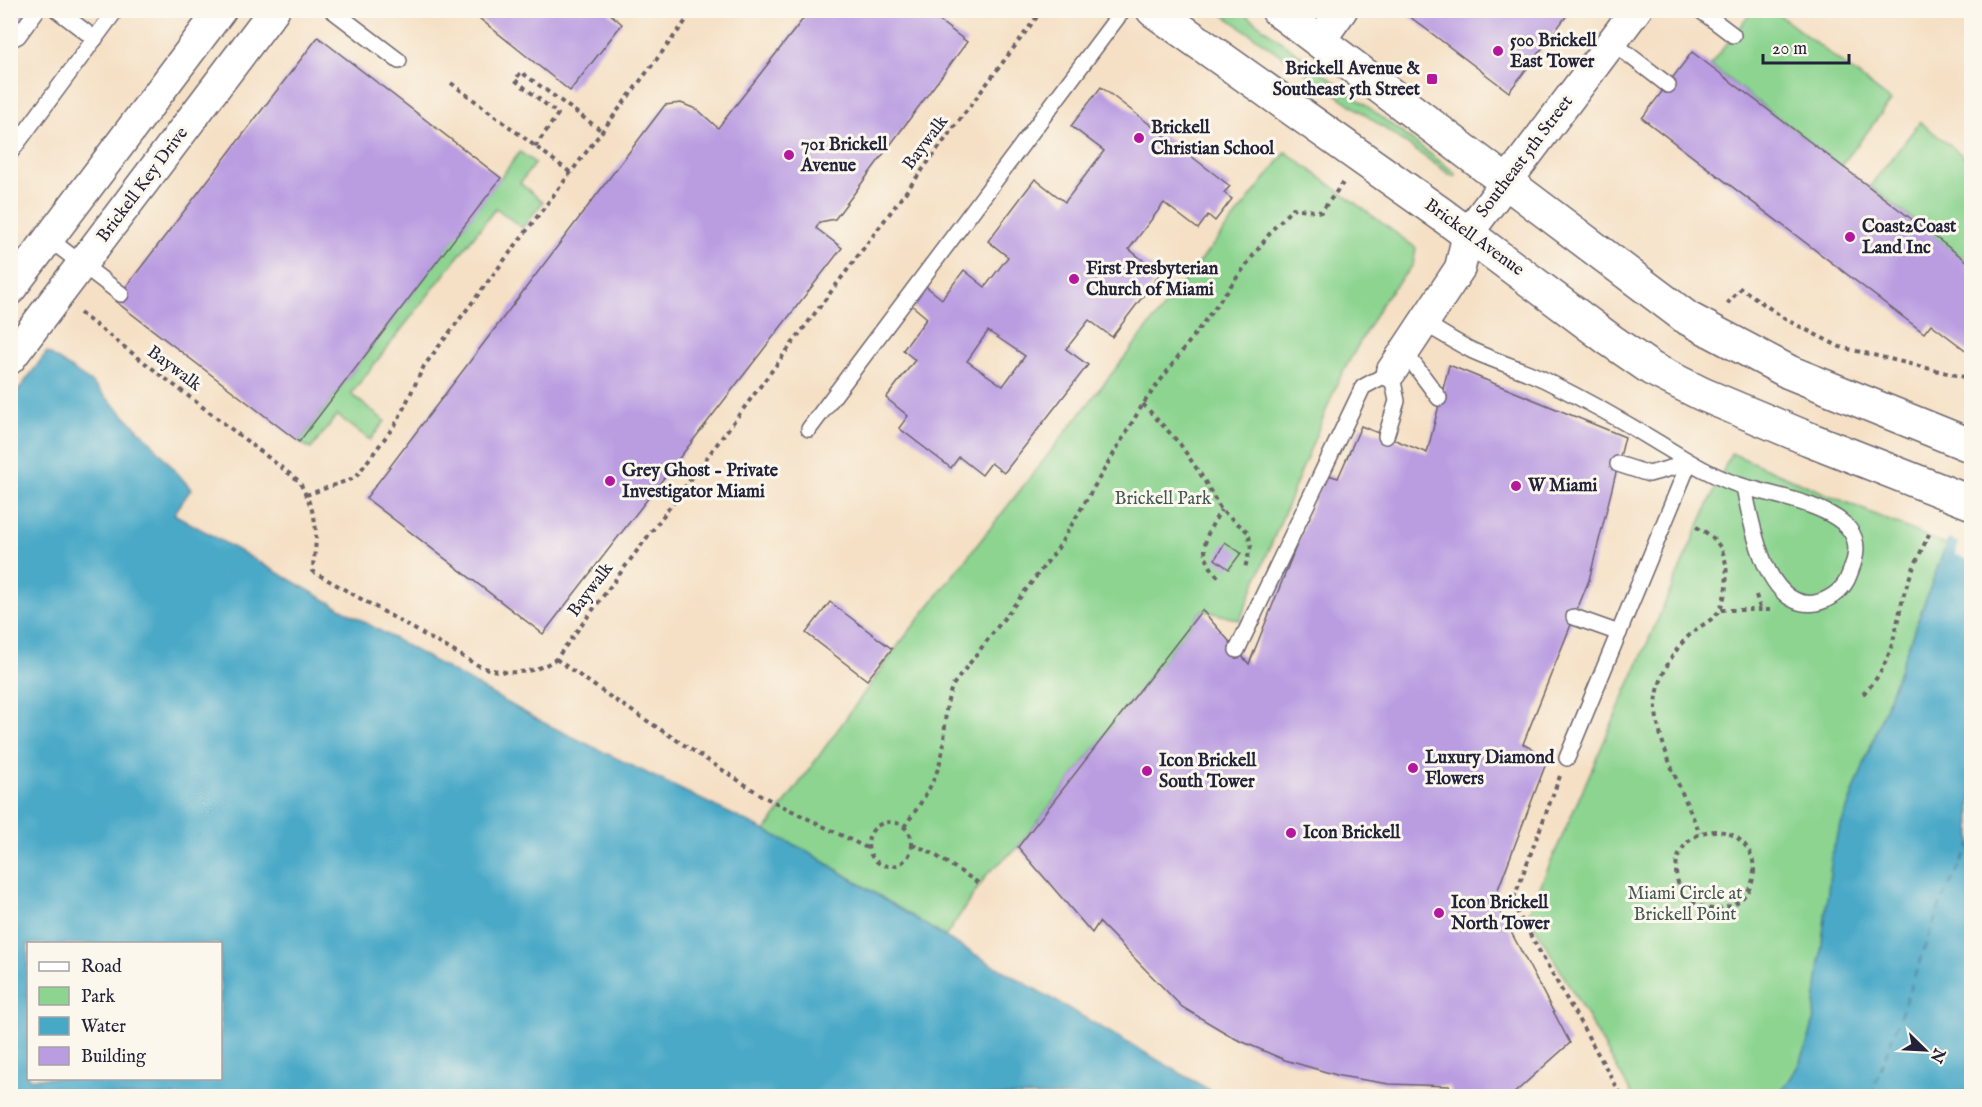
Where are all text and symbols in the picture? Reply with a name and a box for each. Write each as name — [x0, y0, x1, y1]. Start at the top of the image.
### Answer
scale bar — [1763, 27, 1848, 65]
place label: 500 Brickell East Tower — [1510, 30, 1598, 74]
text: 20 m — [1772, 38, 1807, 61]
marker: 500 Brickell East Tower — [1491, 44, 1505, 58]
place label: Brickell Avenue & Southeast 5th Street — [1273, 58, 1421, 102]
marker: Brickell Avenue & Southeast 5th Street — [1425, 72, 1439, 86]
street label: Southeast 5th Street — [1471, 91, 1579, 223]
street label: Baywalk — [898, 111, 954, 175]
place label: Brickell Christian School — [1151, 117, 1275, 161]
street label: Brickell Key Drive — [92, 123, 194, 247]
marker: Brickell Christian School — [1132, 131, 1146, 145]
place label: 701 Brickell Avenue — [800, 134, 888, 178]
marker: 701 Brickell Avenue — [782, 148, 796, 162]
street label: Brickell Avenue — [1420, 194, 1528, 282]
place label: Coast2Coast Land Inc — [1862, 216, 1957, 260]
marker: Coast2Coast Land Inc — [1843, 230, 1857, 244]
place label: First Presbyterian Church of Miami — [1086, 258, 1219, 302]
marker: First Presbyterian Church of Miami — [1067, 272, 1081, 286]
street label: Baywalk — [142, 341, 206, 397]
place label: Grey Ghost - Private Investigator Miami — [622, 460, 779, 504]
marker: Grey Ghost - Private Investigator Miami — [603, 474, 617, 488]
place label: W Miami — [1527, 475, 1598, 498]
marker: W Miami — [1509, 479, 1523, 493]
park label: Brickell Park — [1115, 488, 1212, 511]
street label: Baywalk — [563, 558, 619, 622]
place label: Luxury Diamond Flowers — [1425, 747, 1555, 791]
place label: Icon Brickell South Tower — [1159, 750, 1257, 794]
marker: Luxury Diamond Flowers — [1406, 761, 1420, 775]
marker: Icon Brickell South Tower — [1140, 764, 1154, 778]
place label: Icon Brickell — [1303, 822, 1401, 845]
marker: Icon Brickell — [1284, 826, 1298, 840]
park label: Miami Circle at Brickell Point — [1627, 883, 1743, 927]
place label: Icon Brickell North Tower — [1450, 892, 1550, 936]
marker: Icon Brickell North Tower — [1432, 906, 1446, 920]
legend — [27, 942, 222, 1080]
text: Road — [81, 956, 122, 979]
text: Park — [81, 986, 116, 1009]
text: Water — [81, 1016, 126, 1039]
north arrow — [1895, 1020, 1955, 1080]
text: N — [1925, 1044, 1949, 1066]
text: Building — [81, 1046, 146, 1069]

